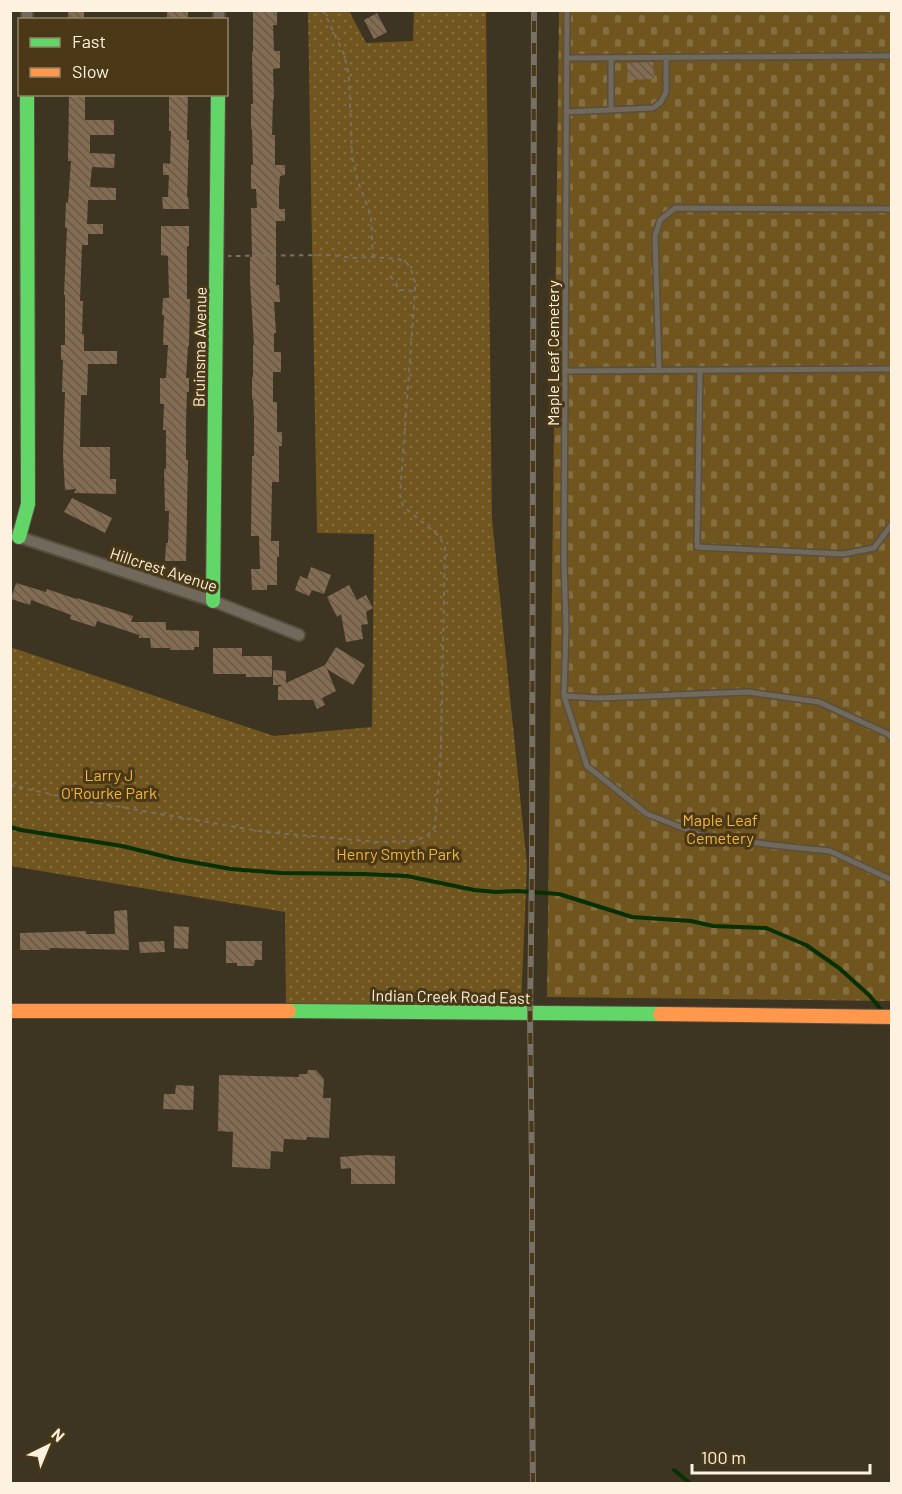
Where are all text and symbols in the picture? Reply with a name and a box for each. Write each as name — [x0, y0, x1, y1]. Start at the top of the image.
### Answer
legend — [18, 18, 228, 96]
text: Fast — [72, 30, 106, 52]
text: Slow — [72, 60, 109, 82]
street label: Maple Leaf Cemetery — [543, 279, 562, 426]
street label: Bruinsma Avenue — [188, 287, 210, 407]
street label: Hillcrest Avenue — [108, 543, 220, 595]
park label: Larry J O'Rourke Park — [61, 765, 157, 802]
park label: Maple Leaf Cemetery — [682, 810, 758, 847]
park label: Henry Smyth Park — [336, 844, 460, 863]
street label: Indian Creek Road East — [371, 985, 531, 1007]
north arrow — [18, 1416, 78, 1476]
text: N — [48, 1424, 69, 1445]
scale bar — [692, 1437, 870, 1475]
text: 100 m — [701, 1446, 746, 1468]

